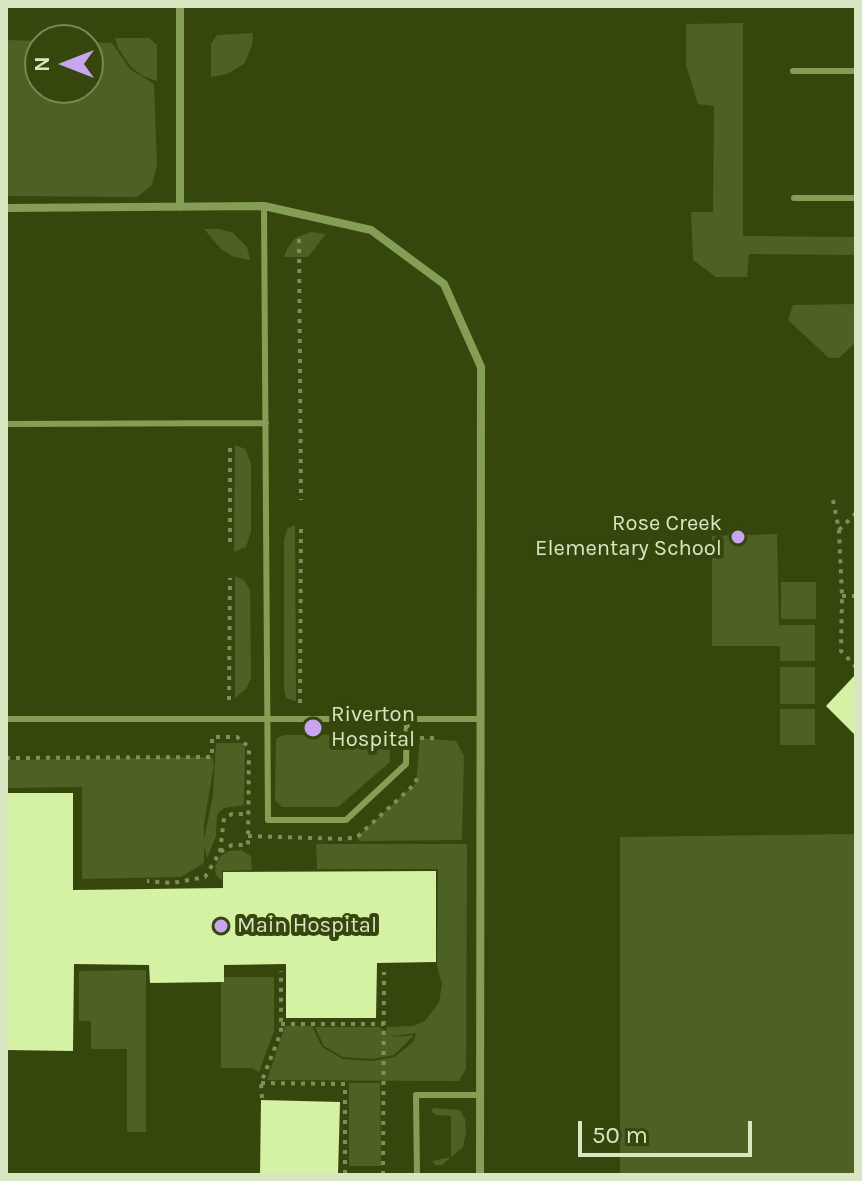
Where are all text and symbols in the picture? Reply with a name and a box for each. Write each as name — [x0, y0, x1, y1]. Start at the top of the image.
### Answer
north arrow — [24, 24, 104, 104]
text: N — [29, 56, 55, 72]
place label: Rose Creek Elementary School — [535, 511, 722, 562]
marker: Rose Creek Elementary School — [729, 528, 747, 546]
place label: Riverton Hospital — [331, 702, 415, 754]
marker: Riverton Hospital — [302, 717, 324, 739]
place label: Main Hospital — [237, 913, 377, 939]
marker: Main Hospital — [212, 917, 230, 935]
scale bar — [582, 1105, 756, 1155]
text: 50 m — [592, 1121, 648, 1149]

